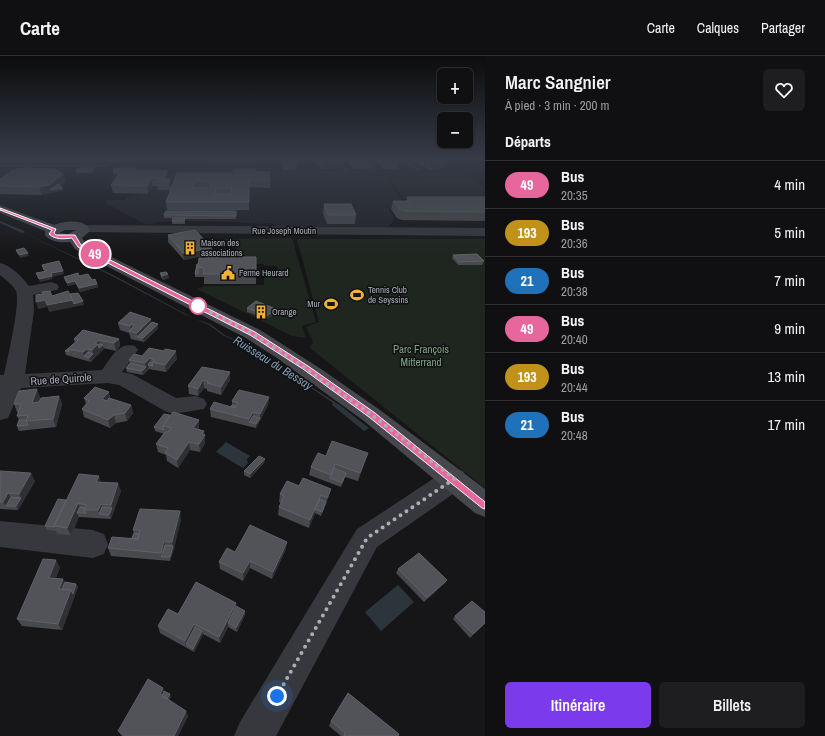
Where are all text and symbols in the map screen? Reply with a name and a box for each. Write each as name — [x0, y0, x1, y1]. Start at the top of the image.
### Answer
text: Carte — [20, 15, 60, 41]
text: Carte — [647, 19, 675, 37]
text: Calques — [697, 19, 739, 37]
text: Partager — [761, 19, 805, 37]
map controls — [437, 68, 473, 148]
button: + — [437, 68, 473, 104]
text: Marc Sangnier — [505, 69, 611, 95]
button: heart — [763, 69, 805, 111]
text: À pied · 3 min · 200 m — [505, 97, 609, 114]
button: − — [437, 112, 473, 148]
text: Départs — [505, 131, 551, 152]
text: Bus — [561, 166, 584, 187]
text: 4 min — [774, 174, 805, 195]
text: 49 — [521, 176, 533, 194]
text: 20:35 — [561, 187, 588, 204]
text: Bus — [561, 214, 584, 235]
text: 5 min — [774, 222, 805, 243]
text: 193 — [517, 224, 537, 242]
street label: Rue Joseph Moutin — [252, 225, 316, 237]
text: 20:36 — [561, 235, 588, 252]
place label: Maison des associations — [201, 237, 243, 259]
building icon: Maison des associations — [182, 240, 198, 256]
line badge: 49 — [77, 241, 113, 267]
text: 49 — [89, 245, 101, 263]
text: Bus — [561, 262, 584, 283]
public building icon: Ferme Heurard — [220, 265, 236, 281]
place label: Ferme Heurard — [239, 267, 289, 279]
text: 7 min — [774, 270, 805, 291]
text: 21 — [521, 272, 533, 290]
text: 20:38 — [561, 283, 588, 300]
place label: Tennis Club de Seyssins — [368, 284, 409, 306]
sports icon: Tennis Club de Seyssins — [349, 287, 365, 303]
sports icon: Mur — [323, 296, 339, 312]
unlabelled marker — [189, 297, 207, 315]
place label: Mur — [307, 298, 321, 310]
building icon: Orange — [253, 304, 269, 320]
place label: Orange — [272, 306, 297, 318]
text: Bus — [561, 310, 584, 331]
text: 9 min — [774, 318, 805, 339]
text: 49 — [521, 320, 533, 338]
text: 20:40 — [561, 331, 588, 348]
water label: Ruisseau du Bessay — [230, 332, 316, 394]
park label: Parc François Mitterrand — [393, 342, 450, 369]
text: Bus — [561, 358, 584, 379]
text: 13 min — [767, 366, 805, 387]
text: 193 — [517, 368, 537, 386]
street label: Rue de Quirole — [30, 370, 92, 388]
text: 20:44 — [561, 379, 588, 396]
text: Bus — [561, 406, 584, 427]
text: 17 min — [767, 414, 805, 435]
text: 21 — [521, 416, 533, 434]
text: 20:48 — [561, 427, 588, 444]
button: Itinéraire — [505, 682, 651, 728]
button: Billets — [659, 682, 805, 728]
your location — [267, 686, 287, 706]

